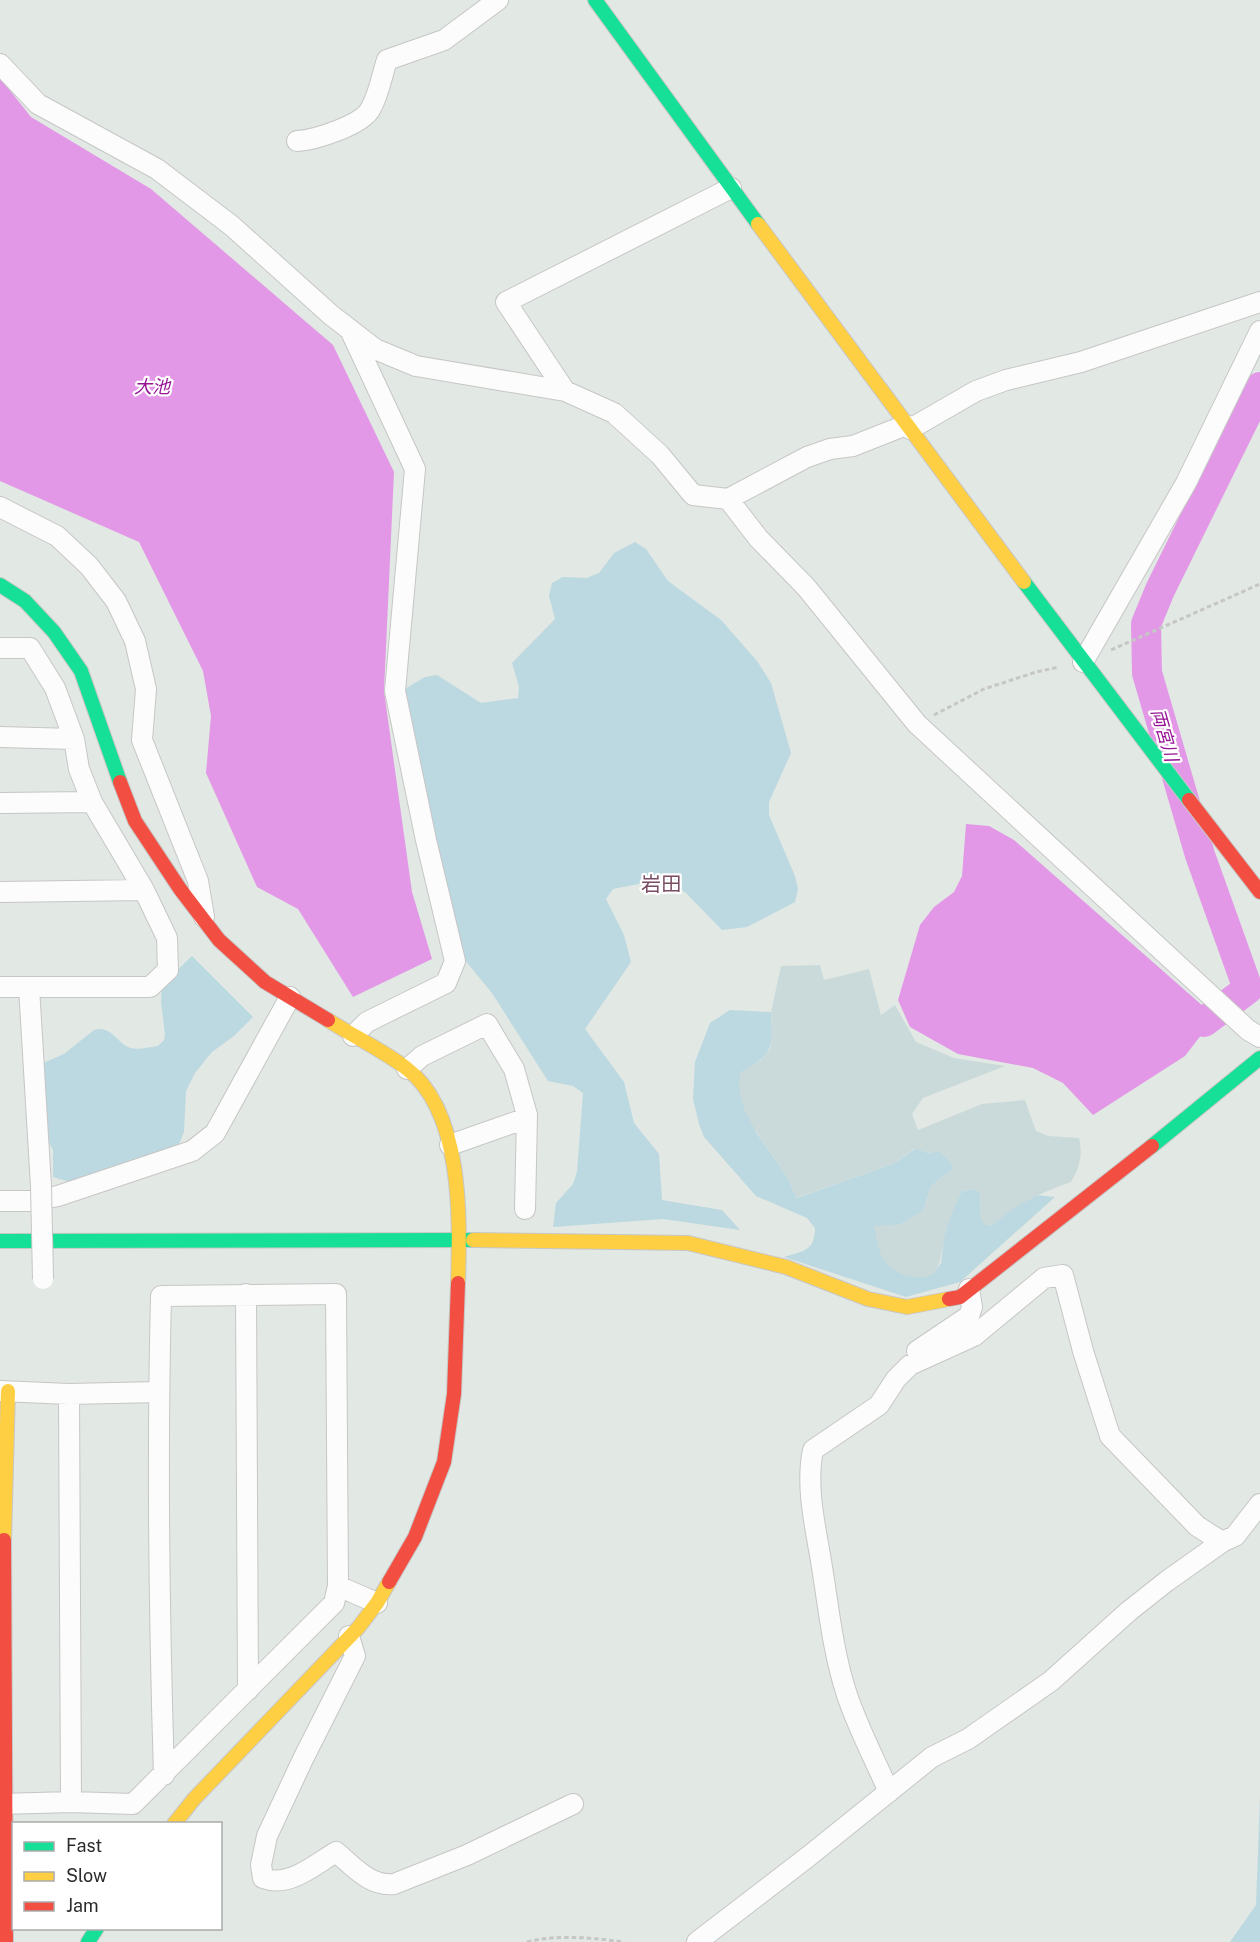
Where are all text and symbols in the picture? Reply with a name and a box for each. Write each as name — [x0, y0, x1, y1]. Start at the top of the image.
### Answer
water label: 大池 — [134, 376, 172, 397]
water label: 両宮川 — [1147, 706, 1183, 766]
district label: 岩田 — [641, 872, 681, 896]
legend — [12, 1822, 222, 1930]
text: Fast — [66, 1835, 102, 1856]
text: Slow — [66, 1865, 107, 1886]
text: Jam — [66, 1895, 99, 1916]

